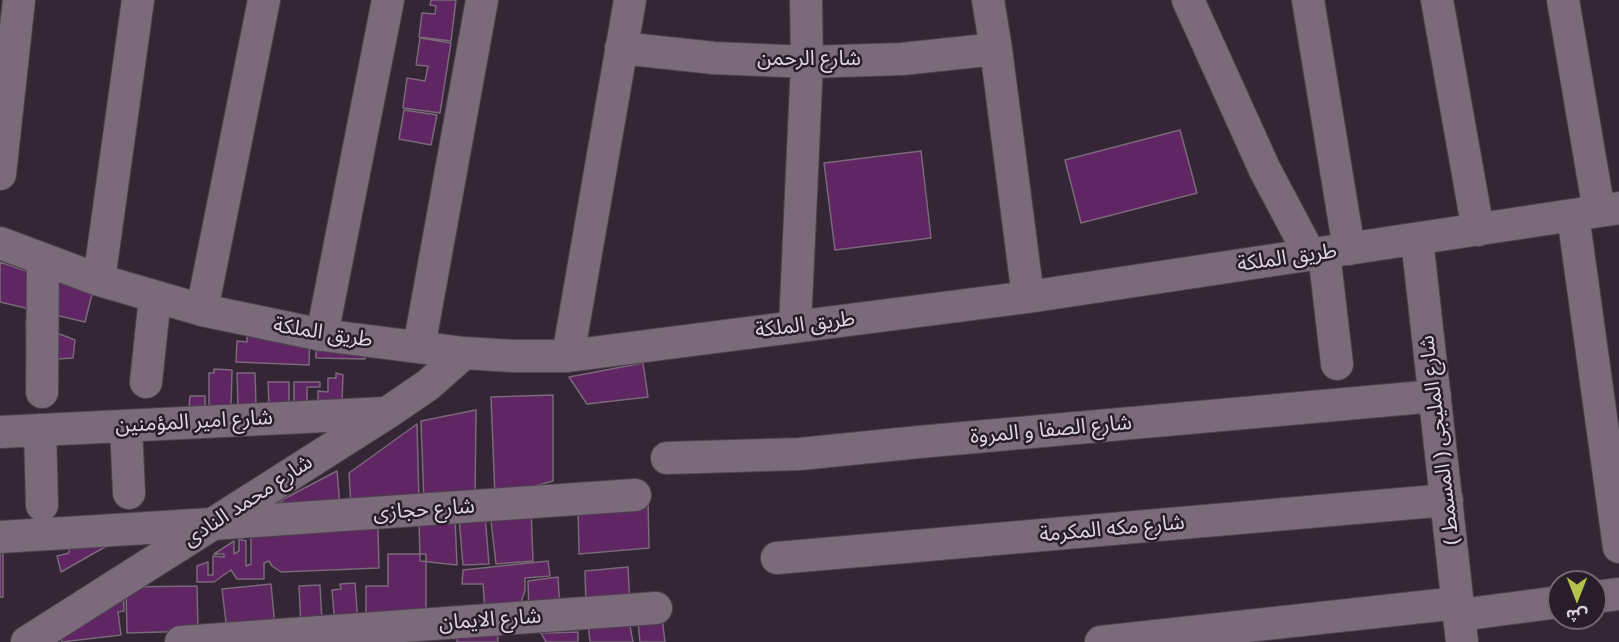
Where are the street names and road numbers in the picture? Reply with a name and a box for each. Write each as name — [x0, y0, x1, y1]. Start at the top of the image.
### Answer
street label: شارع الرحمن — [757, 46, 861, 72]
street label: طريق الملكة — [1236, 239, 1338, 277]
street label: طريق الملكة — [754, 306, 856, 344]
street label: طريق الملكة — [271, 313, 375, 353]
street label: شارع المليجى ( المسمط ) — [1415, 334, 1465, 546]
street label: شارع امير المؤمنين — [114, 405, 274, 439]
street label: شارع الصفا و المروة — [969, 410, 1133, 450]
street label: شارع محمد النادى — [179, 450, 317, 552]
street label: شارع حجازى — [372, 494, 476, 526]
street label: شارع مكه المكرمة — [1038, 510, 1186, 548]
street label: شارع الايمان — [438, 604, 542, 636]

